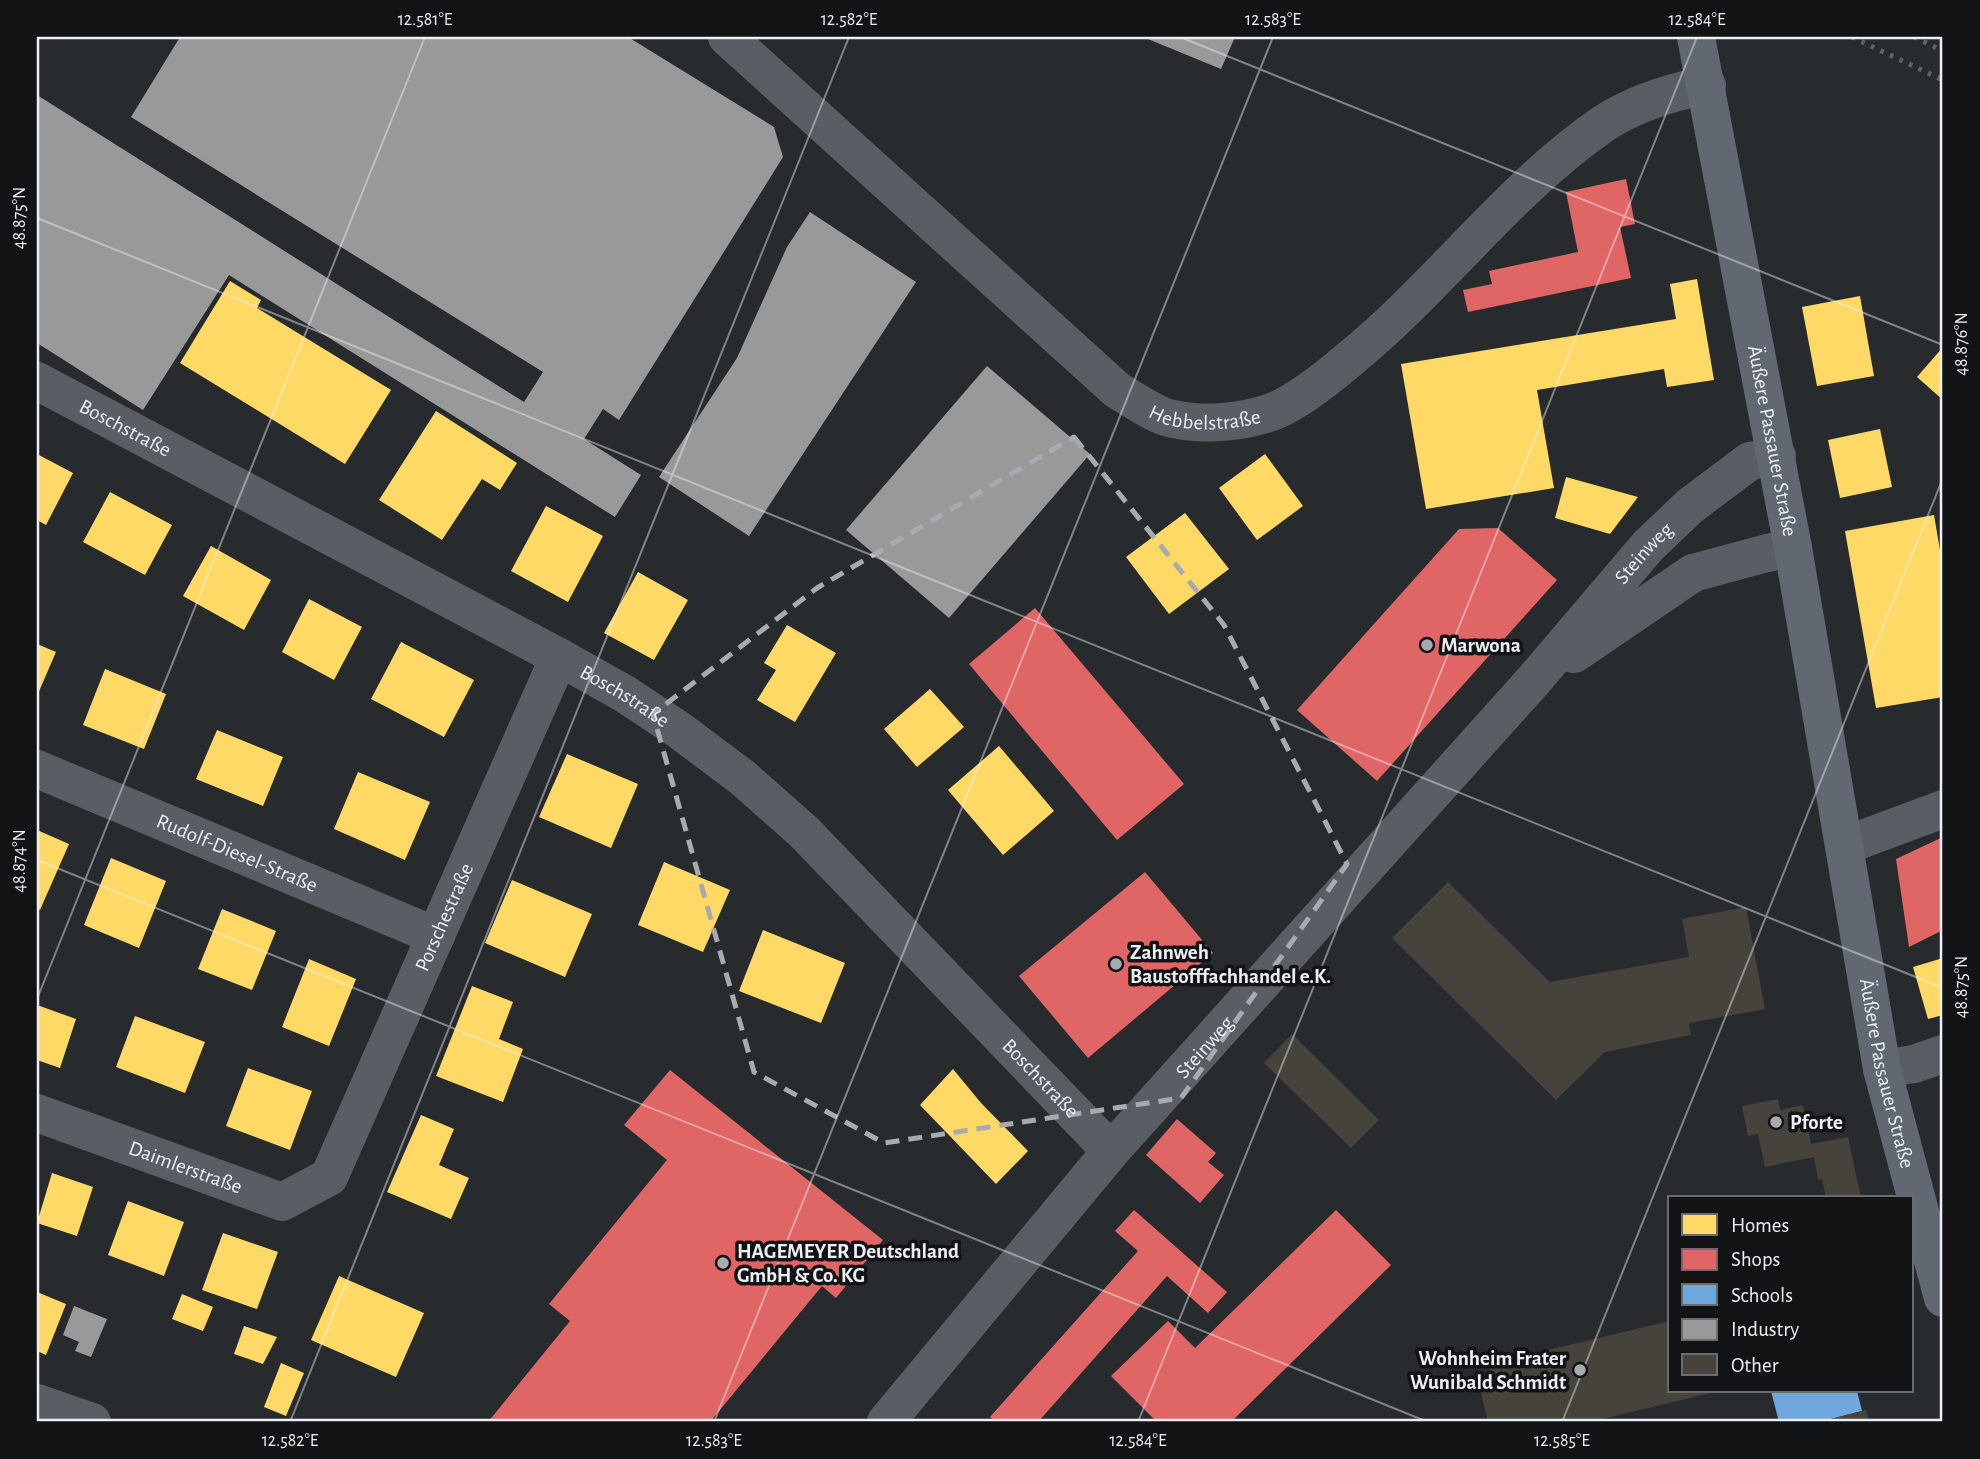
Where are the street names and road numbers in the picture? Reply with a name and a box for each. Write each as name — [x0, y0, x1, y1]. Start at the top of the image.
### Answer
street label: Äußere Passauer Straße — [1744, 343, 1801, 538]
street label: Boschstraße — [76, 395, 175, 460]
street label: Hebbelstraße — [1146, 401, 1262, 433]
street label: Steinweg — [1610, 518, 1677, 588]
street label: Boschstraße — [577, 661, 673, 731]
street label: Rudolf-Diesel-Straße — [154, 810, 321, 896]
street label: Porschestraße — [411, 860, 477, 974]
street label: Äußere Passauer Straße — [1856, 977, 1918, 1171]
street label: Steinweg — [1171, 1011, 1238, 1082]
street label: Boschstraße — [998, 1035, 1083, 1121]
street label: Daimlerstraße — [126, 1137, 245, 1197]

